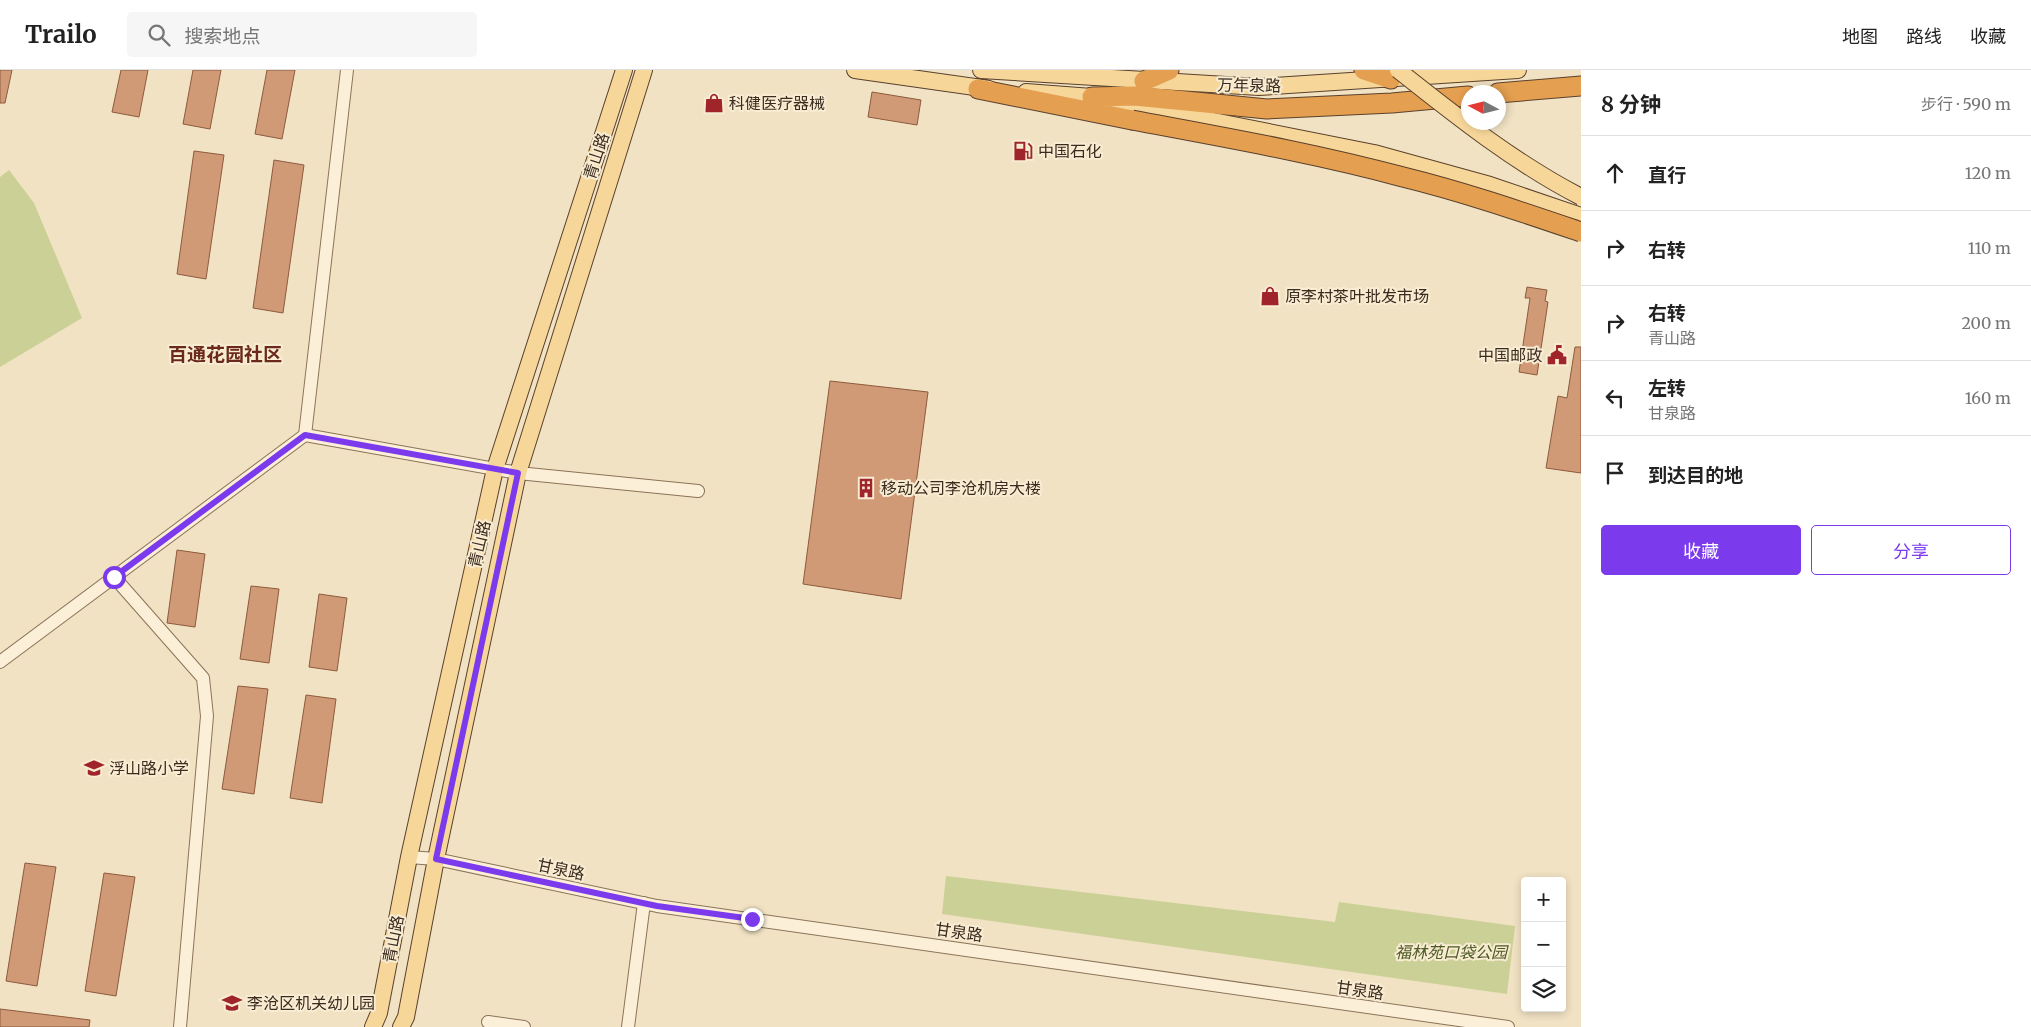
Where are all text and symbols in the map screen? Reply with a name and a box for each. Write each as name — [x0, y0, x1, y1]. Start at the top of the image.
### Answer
search box — [127, 12, 477, 57]
text: Trailo — [25, 19, 97, 50]
icon: search — [145, 21, 173, 49]
text: 搜索地点 — [185, 24, 261, 48]
text: 地图 — [1842, 25, 1878, 48]
text: 路线 — [1906, 25, 1942, 48]
text: 收藏 — [1970, 25, 2006, 48]
street label: 万年泉路 — [1217, 74, 1281, 96]
north arrow — [1461, 85, 1506, 130]
text: 8 分钟 — [1601, 91, 1661, 118]
shop icon: 科健医疗器械 — [703, 92, 725, 114]
place label: 科健医疗器械 — [729, 93, 825, 113]
text: 步行 · 590 m — [1921, 94, 2011, 114]
street label: 青山路 — [579, 130, 613, 182]
fuel station icon: 中国石化 — [1012, 140, 1034, 162]
place label: 中国石化 — [1038, 141, 1102, 161]
icon: ahead — [1601, 159, 1629, 187]
text: 直行 — [1648, 163, 1686, 187]
text: 120 m — [1965, 163, 2011, 183]
icon: right — [1601, 234, 1629, 262]
text: 右转 — [1648, 238, 1686, 262]
text: 110 m — [1968, 238, 2011, 258]
shop icon: 原李村茶叶批发市场 — [1259, 285, 1281, 307]
place label: 原李村茶叶批发市场 — [1285, 286, 1429, 306]
text: 右转 — [1648, 301, 1686, 325]
icon: right — [1601, 309, 1629, 337]
text: 200 m — [1961, 313, 2011, 333]
text: 青山路 — [1648, 328, 1696, 348]
district label: 百通花园社区 — [168, 342, 282, 366]
public building icon: 中国邮政 — [1546, 344, 1568, 366]
place label: 中国邮政 — [1478, 345, 1542, 365]
text: 左转 — [1648, 376, 1686, 400]
icon: left — [1601, 384, 1629, 412]
text: 160 m — [1965, 388, 2011, 408]
text: 甘泉路 — [1648, 403, 1696, 423]
icon: arrive — [1601, 459, 1629, 487]
text: 到达目的地 — [1648, 463, 1743, 487]
building icon: 移动公司李沧机房大楼 — [855, 477, 877, 499]
place label: 移动公司李沧机房大楼 — [881, 478, 1041, 498]
street label: 青山路 — [464, 518, 494, 570]
button: 收藏 — [1601, 525, 1801, 575]
button: 分享 — [1811, 525, 2011, 575]
route start — [103, 566, 126, 589]
school or university icon: 浮山路小学 — [83, 757, 105, 779]
place label: 浮山路小学 — [109, 758, 189, 778]
street label: 甘泉路 — [535, 854, 587, 884]
map controls — [1521, 877, 1566, 1012]
button: + — [1521, 877, 1566, 922]
route end — [741, 908, 764, 931]
street label: 青山路 — [379, 914, 407, 964]
street label: 甘泉路 — [934, 919, 984, 945]
button: − — [1521, 922, 1566, 967]
park label: 福林苑口袋公园 — [1395, 942, 1509, 962]
button: layers — [1521, 967, 1566, 1012]
street label: 甘泉路 — [1335, 977, 1385, 1003]
school or university icon: 李沧区机关幼儿园 — [221, 992, 243, 1014]
place label: 李沧区机关幼儿园 — [247, 993, 375, 1013]

